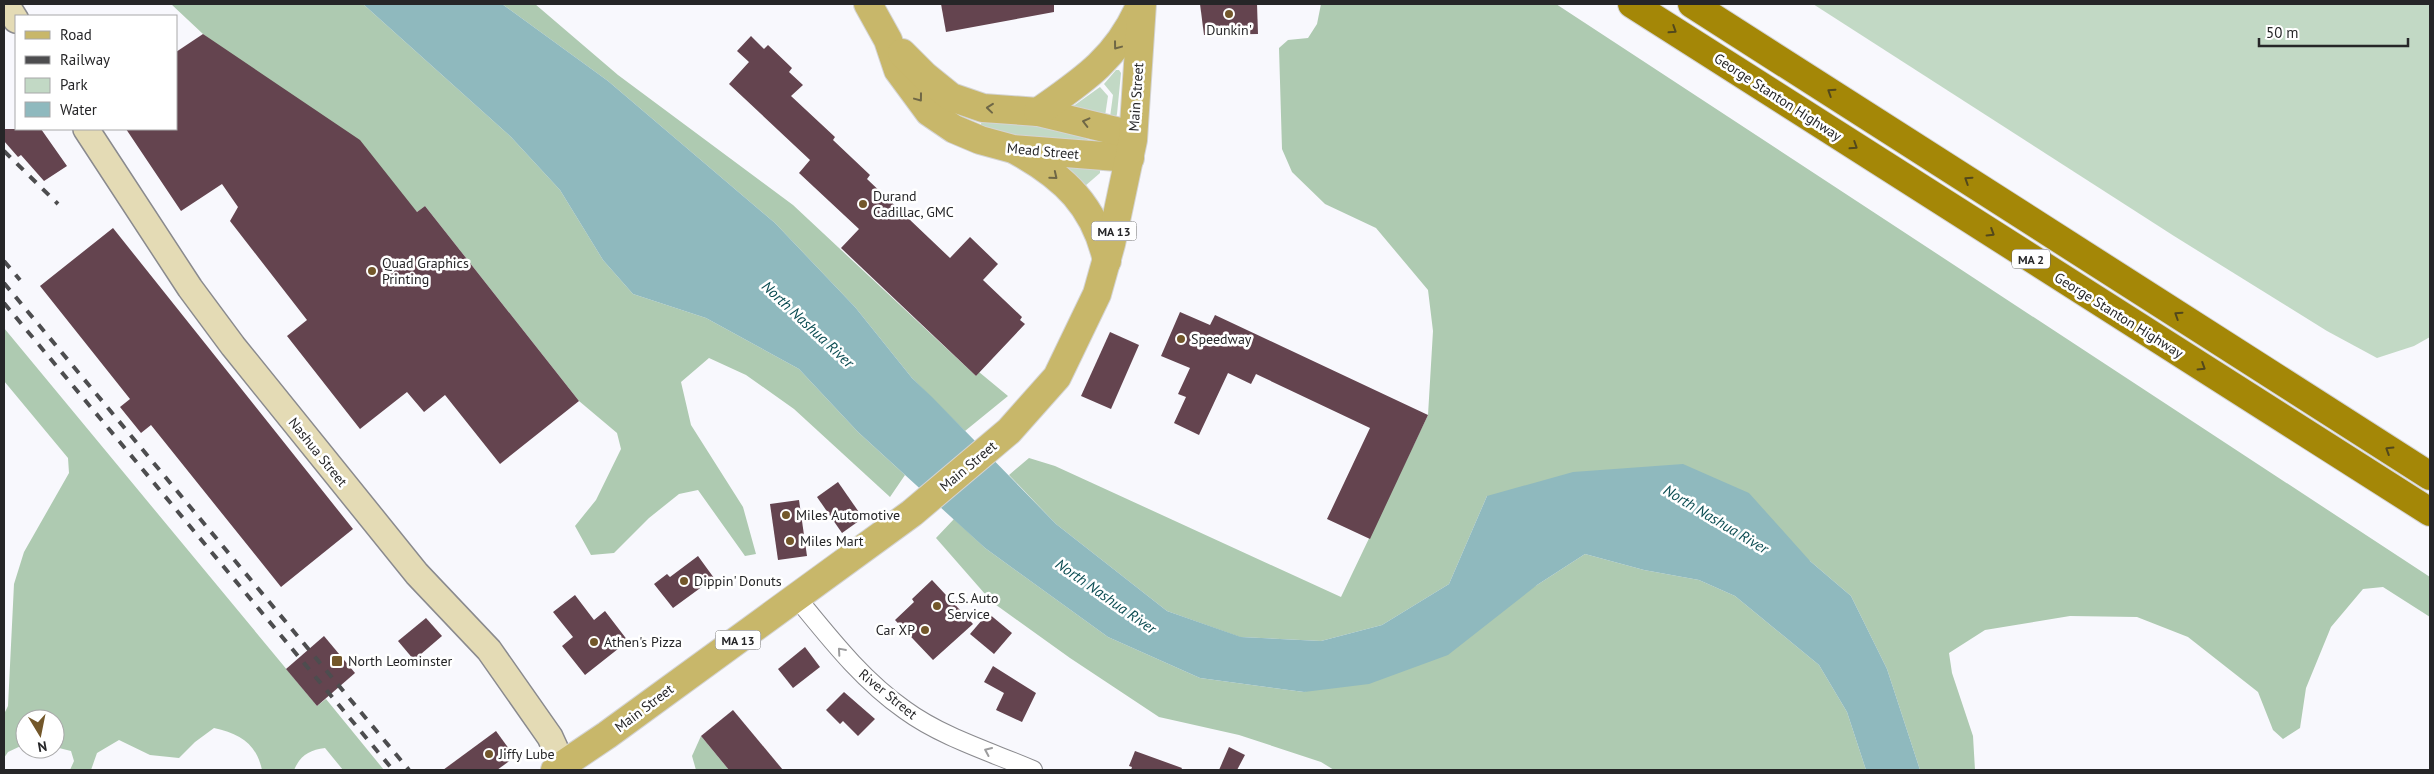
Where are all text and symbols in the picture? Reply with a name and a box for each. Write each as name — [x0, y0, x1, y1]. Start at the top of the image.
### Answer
marker: Dunkin' — [1223, 8, 1235, 20]
legend — [15, 15, 178, 130]
scale bar — [2259, 15, 2408, 47]
place label: Dunkin' — [1206, 21, 1252, 39]
text: 50 m — [2266, 23, 2299, 42]
one-way arrow — [1667, 24, 1677, 33]
text: Road — [60, 25, 92, 44]
one-way arrow — [1114, 40, 1122, 49]
street label: George Stanton Highway — [1711, 49, 1846, 145]
text: Railway — [60, 50, 110, 69]
street label: Main Street — [1125, 62, 1147, 132]
text: Park — [60, 75, 88, 94]
one-way arrow — [1828, 89, 1837, 99]
one-way arrow — [913, 92, 921, 101]
text: Water — [60, 100, 97, 119]
one-way arrow — [985, 103, 993, 114]
one-way arrow — [1081, 117, 1090, 128]
street label: Mead Street — [1006, 139, 1080, 163]
one-way arrow — [1848, 140, 1858, 149]
one-way arrow — [1048, 170, 1057, 178]
one-way arrow — [1964, 177, 1974, 186]
place label: Durand Cadillac, GMC — [873, 187, 954, 221]
marker: Durand Cadillac, GMC — [857, 198, 869, 210]
road number: MA 13 — [1092, 222, 1136, 240]
one-way arrow — [1986, 227, 1995, 237]
road number: MA 2 — [2012, 250, 2050, 268]
place label: Quad Graphics Printing — [382, 254, 469, 288]
marker: Quad Graphics Printing — [366, 265, 378, 277]
street label: George Stanton Highway — [2051, 268, 2187, 362]
water label: North Nashua River — [758, 277, 859, 372]
one-way arrow — [2175, 312, 2184, 321]
place label: Speedway — [1191, 330, 1252, 348]
marker: Speedway — [1175, 333, 1187, 345]
one-way arrow — [2197, 361, 2206, 371]
street label: Nashua Street — [285, 414, 352, 490]
street label: Main Street — [936, 437, 1000, 495]
one-way arrow — [2385, 446, 2394, 456]
water label: North Nashua River — [1660, 480, 1773, 558]
place label: Miles Automotive — [796, 506, 900, 524]
marker: Miles Automotive — [780, 509, 792, 521]
place label: Miles Mart — [800, 532, 864, 550]
marker: Miles Mart — [784, 535, 796, 547]
water label: North Nashua River — [1052, 554, 1161, 639]
place label: Dippin' Donuts — [694, 572, 782, 590]
marker: Dippin' Donuts — [678, 575, 690, 587]
place label: C.S. Auto Service — [947, 589, 998, 623]
marker: C.S. Auto Service — [931, 600, 943, 612]
place label: Car XP — [876, 621, 915, 639]
marker: Car XP — [919, 624, 931, 636]
road number: MA 13 — [716, 630, 760, 650]
place label: Athen's Pizza — [604, 633, 682, 651]
marker: Athen's Pizza — [588, 636, 600, 648]
one-way arrow — [837, 648, 846, 657]
place label: North Leominster — [348, 652, 452, 670]
marker: North Leominster — [330, 654, 344, 668]
street label: River Street — [855, 665, 921, 723]
street label: Main Street — [611, 680, 677, 736]
north arrow — [15, 709, 65, 759]
text: N — [36, 737, 48, 756]
place label: Jiffy Lube — [498, 745, 555, 763]
one-way arrow — [984, 746, 993, 757]
marker: Jiffy Lube — [483, 748, 495, 760]

